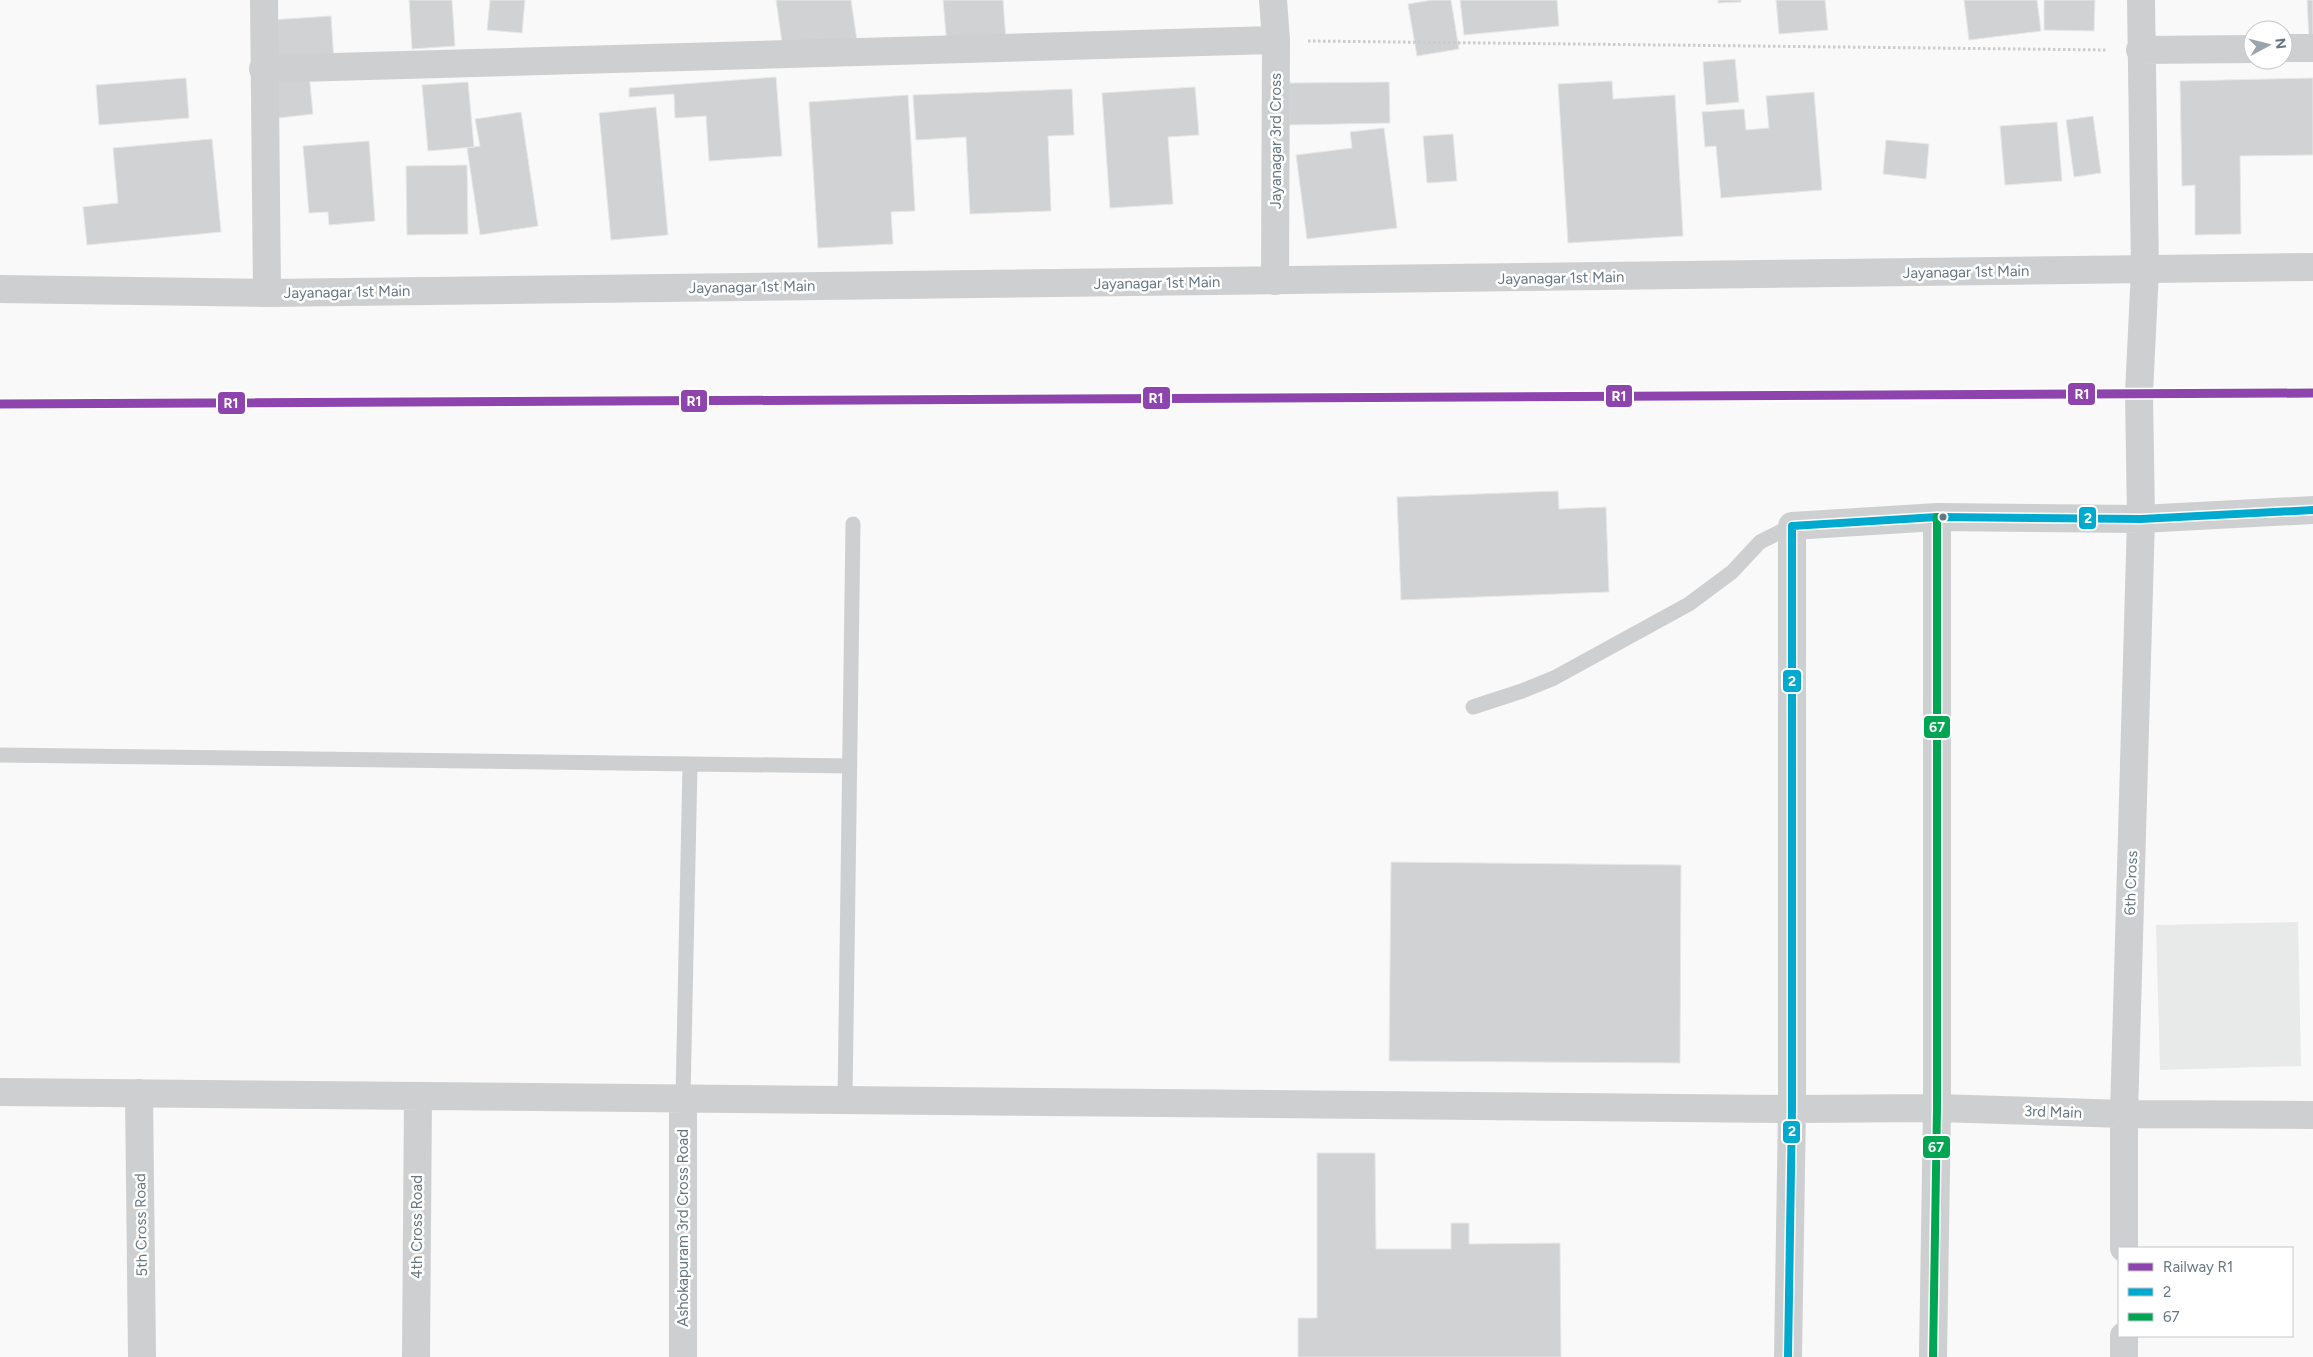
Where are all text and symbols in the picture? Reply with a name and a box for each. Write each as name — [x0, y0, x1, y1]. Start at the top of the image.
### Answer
north arrow — [2243, 20, 2293, 70]
text: N — [2271, 37, 2290, 50]
street label: Jayanagar 3rd Cross — [1267, 73, 1285, 209]
street label: Jayanagar 1st Main — [1903, 262, 2029, 282]
street label: Jayanagar 1st Main — [1498, 268, 1624, 288]
street label: Jayanagar 1st Main — [1094, 273, 1220, 293]
street label: Jayanagar 1st Main — [689, 277, 815, 297]
street label: Jayanagar 1st Main — [284, 282, 410, 302]
line badge: R1 — [2067, 382, 2096, 406]
line badge: R1 — [1605, 384, 1633, 408]
line badge: R1 — [1142, 386, 1171, 410]
text: R1 — [2075, 386, 2089, 403]
text: R1 — [1612, 388, 1626, 405]
line badge: R1 — [680, 389, 708, 413]
text: R1 — [1149, 390, 1163, 407]
line badge: R1 — [217, 391, 246, 415]
text: R1 — [687, 393, 701, 410]
text: R1 — [224, 395, 238, 412]
line badge: 2 — [2078, 506, 2097, 530]
text: 2 — [2084, 510, 2092, 527]
unlabelled marker — [1938, 512, 1948, 522]
line badge: 2 — [1782, 669, 1802, 693]
text: 2 — [1788, 673, 1796, 690]
line badge: 67 — [1923, 715, 1951, 739]
text: 67 — [1929, 719, 1945, 736]
street label: 6th Cross — [2121, 850, 2141, 916]
street label: 3rd Main — [2024, 1102, 2082, 1122]
line badge: 2 — [1782, 1120, 1801, 1144]
text: 2 — [1788, 1123, 1796, 1140]
street label: Ashokapuram 3rd Cross Road — [674, 1129, 692, 1327]
line badge: 67 — [1922, 1135, 1951, 1159]
text: 67 — [1928, 1139, 1944, 1156]
street label: 5th Cross Road — [131, 1173, 151, 1277]
street label: 4th Cross Road — [408, 1175, 426, 1279]
legend — [2118, 1247, 2293, 1337]
text: Railway R1 — [2163, 1258, 2233, 1276]
text: 2 — [2163, 1283, 2171, 1301]
text: 67 — [2163, 1308, 2180, 1326]

